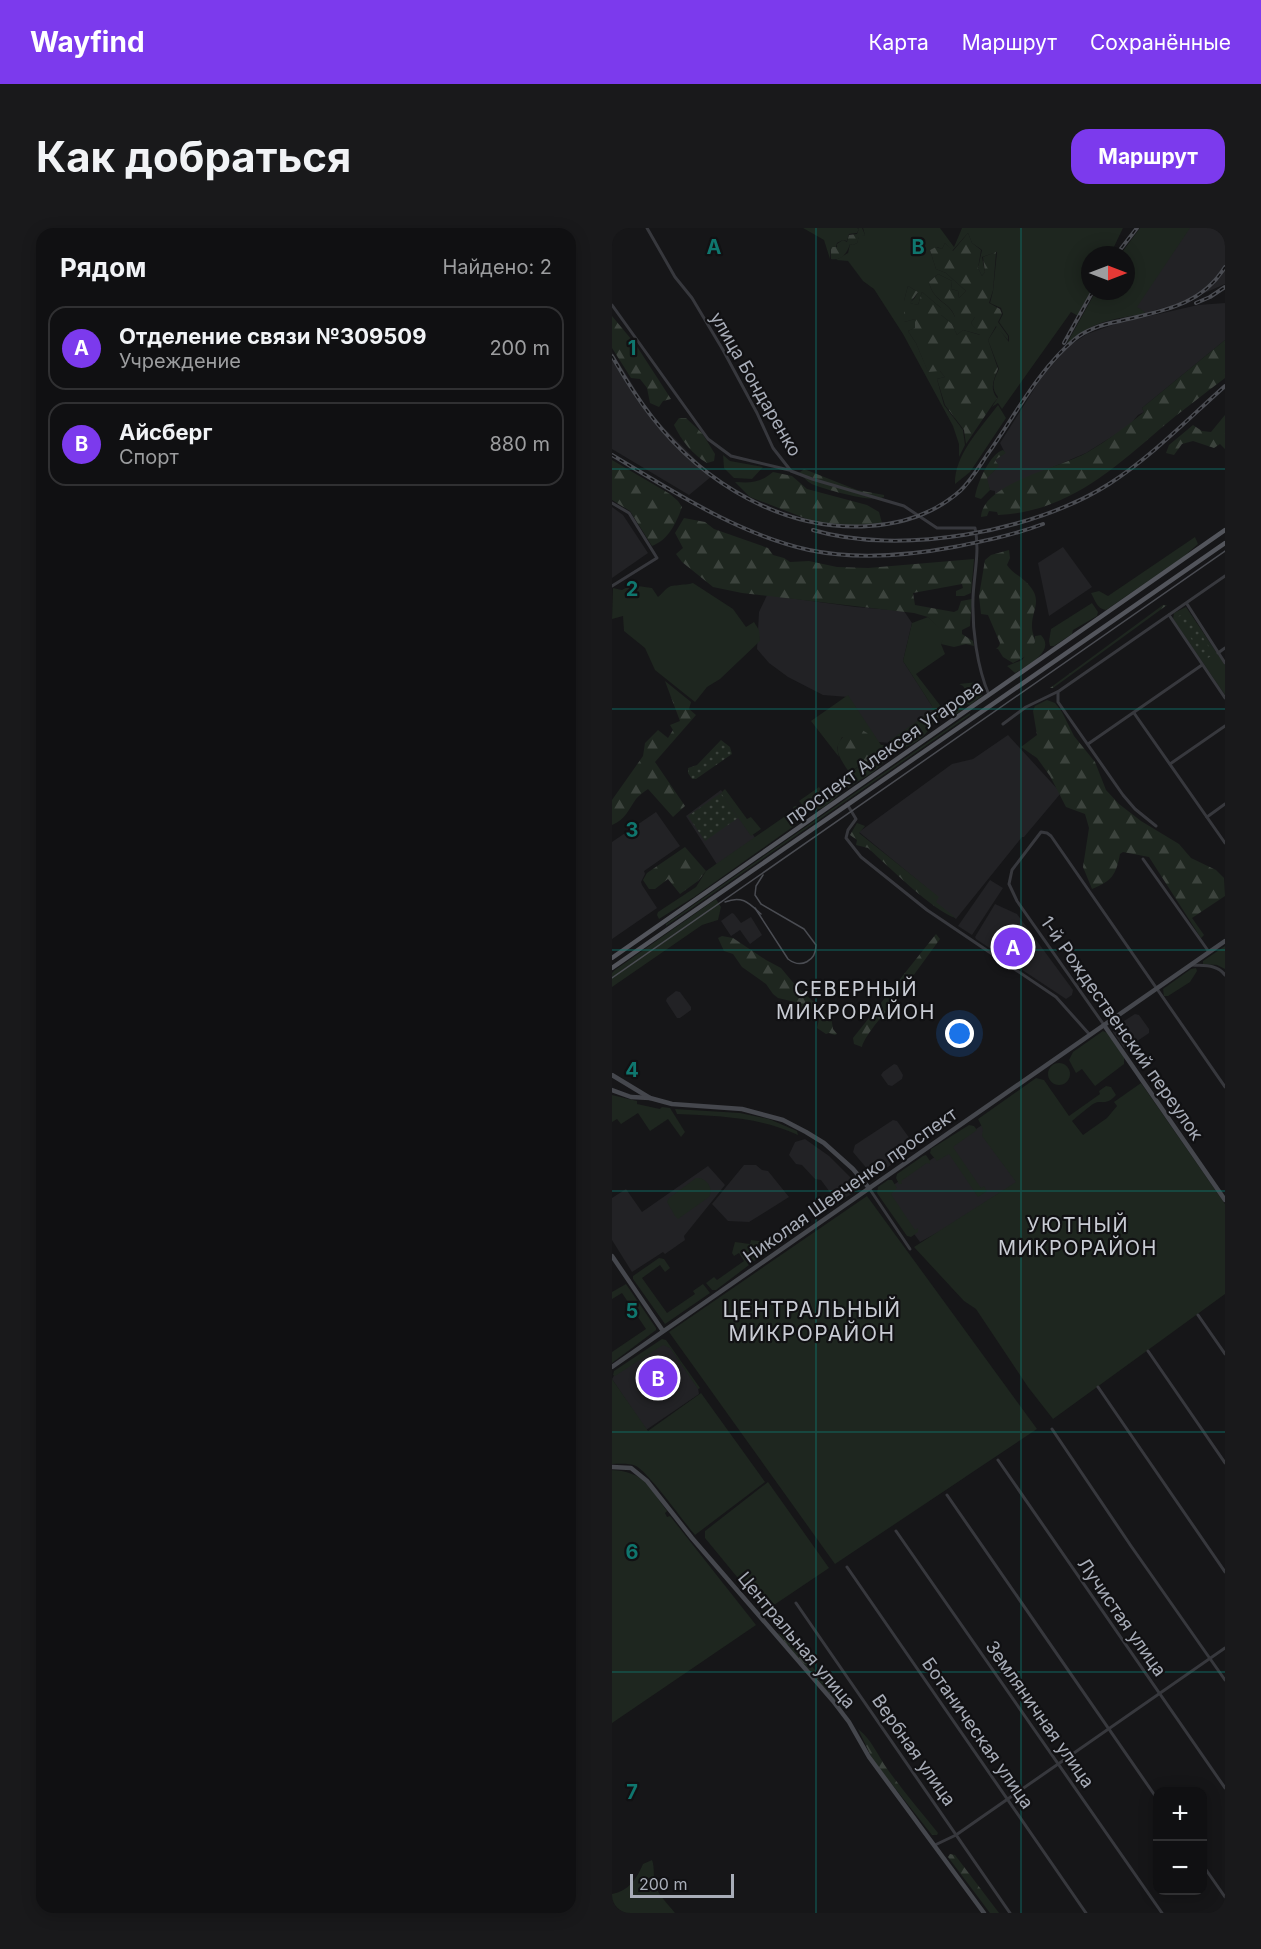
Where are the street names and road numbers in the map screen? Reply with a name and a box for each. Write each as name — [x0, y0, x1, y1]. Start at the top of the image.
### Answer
street label: улица Бондаренко — [706, 308, 806, 460]
street label: проспект Алексея Угарова — [781, 676, 987, 828]
street label: 1-й Рождественский переулок — [1036, 912, 1208, 1144]
street label: Николая Шевченко проспект — [739, 1103, 961, 1267]
street label: Лучистая улица — [1073, 1554, 1171, 1680]
street label: Центральная улица — [734, 1568, 860, 1712]
street label: Земляничная улица — [981, 1637, 1099, 1791]
street label: Ботаническая улица — [918, 1653, 1038, 1813]
street label: Вербная улица — [868, 1690, 960, 1810]

